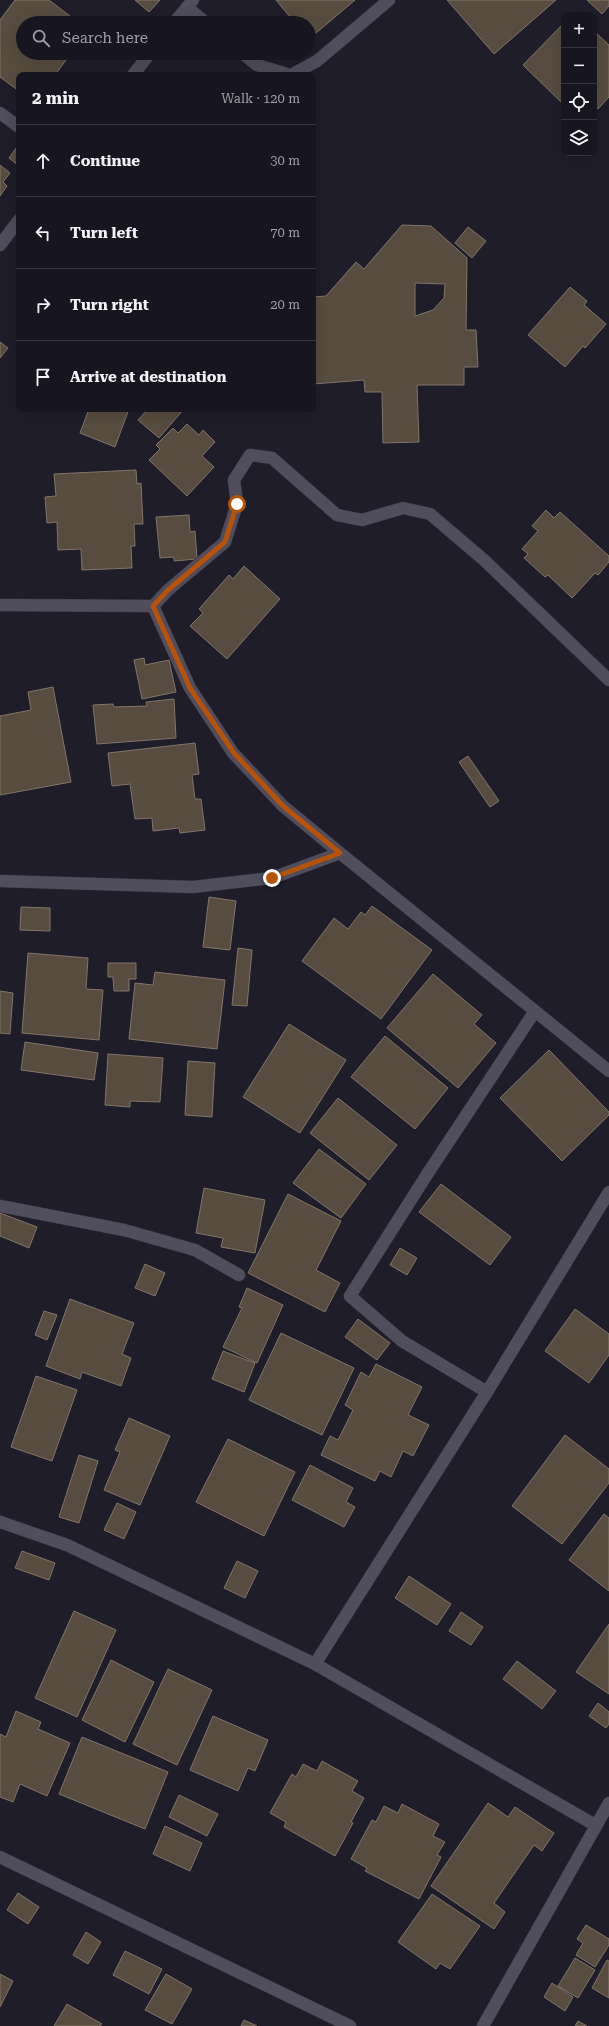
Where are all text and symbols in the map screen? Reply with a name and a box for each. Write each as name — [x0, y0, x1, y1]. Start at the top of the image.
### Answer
map controls — [561, 12, 597, 156]
button: + — [561, 12, 597, 48]
search box — [16, 16, 316, 60]
icon: search — [30, 27, 52, 49]
text: Search here — [62, 29, 148, 47]
button: − — [561, 48, 597, 84]
button: locate — [561, 84, 597, 120]
text: 2 min — [32, 88, 79, 108]
text: Walk · 120 m — [221, 91, 300, 106]
button: layers — [561, 120, 597, 156]
icon: ahead — [32, 150, 54, 172]
text: Continue — [70, 152, 140, 170]
text: 30 m — [270, 153, 300, 168]
icon: left — [32, 222, 54, 244]
text: Turn left — [70, 224, 138, 242]
text: 70 m — [270, 225, 300, 240]
icon: right — [32, 294, 54, 316]
text: Turn right — [70, 296, 149, 314]
text: 20 m — [270, 297, 300, 312]
icon: arrive — [32, 366, 54, 388]
text: Arrive at destination — [70, 368, 226, 386]
route start — [228, 495, 246, 513]
route end — [263, 869, 281, 887]

